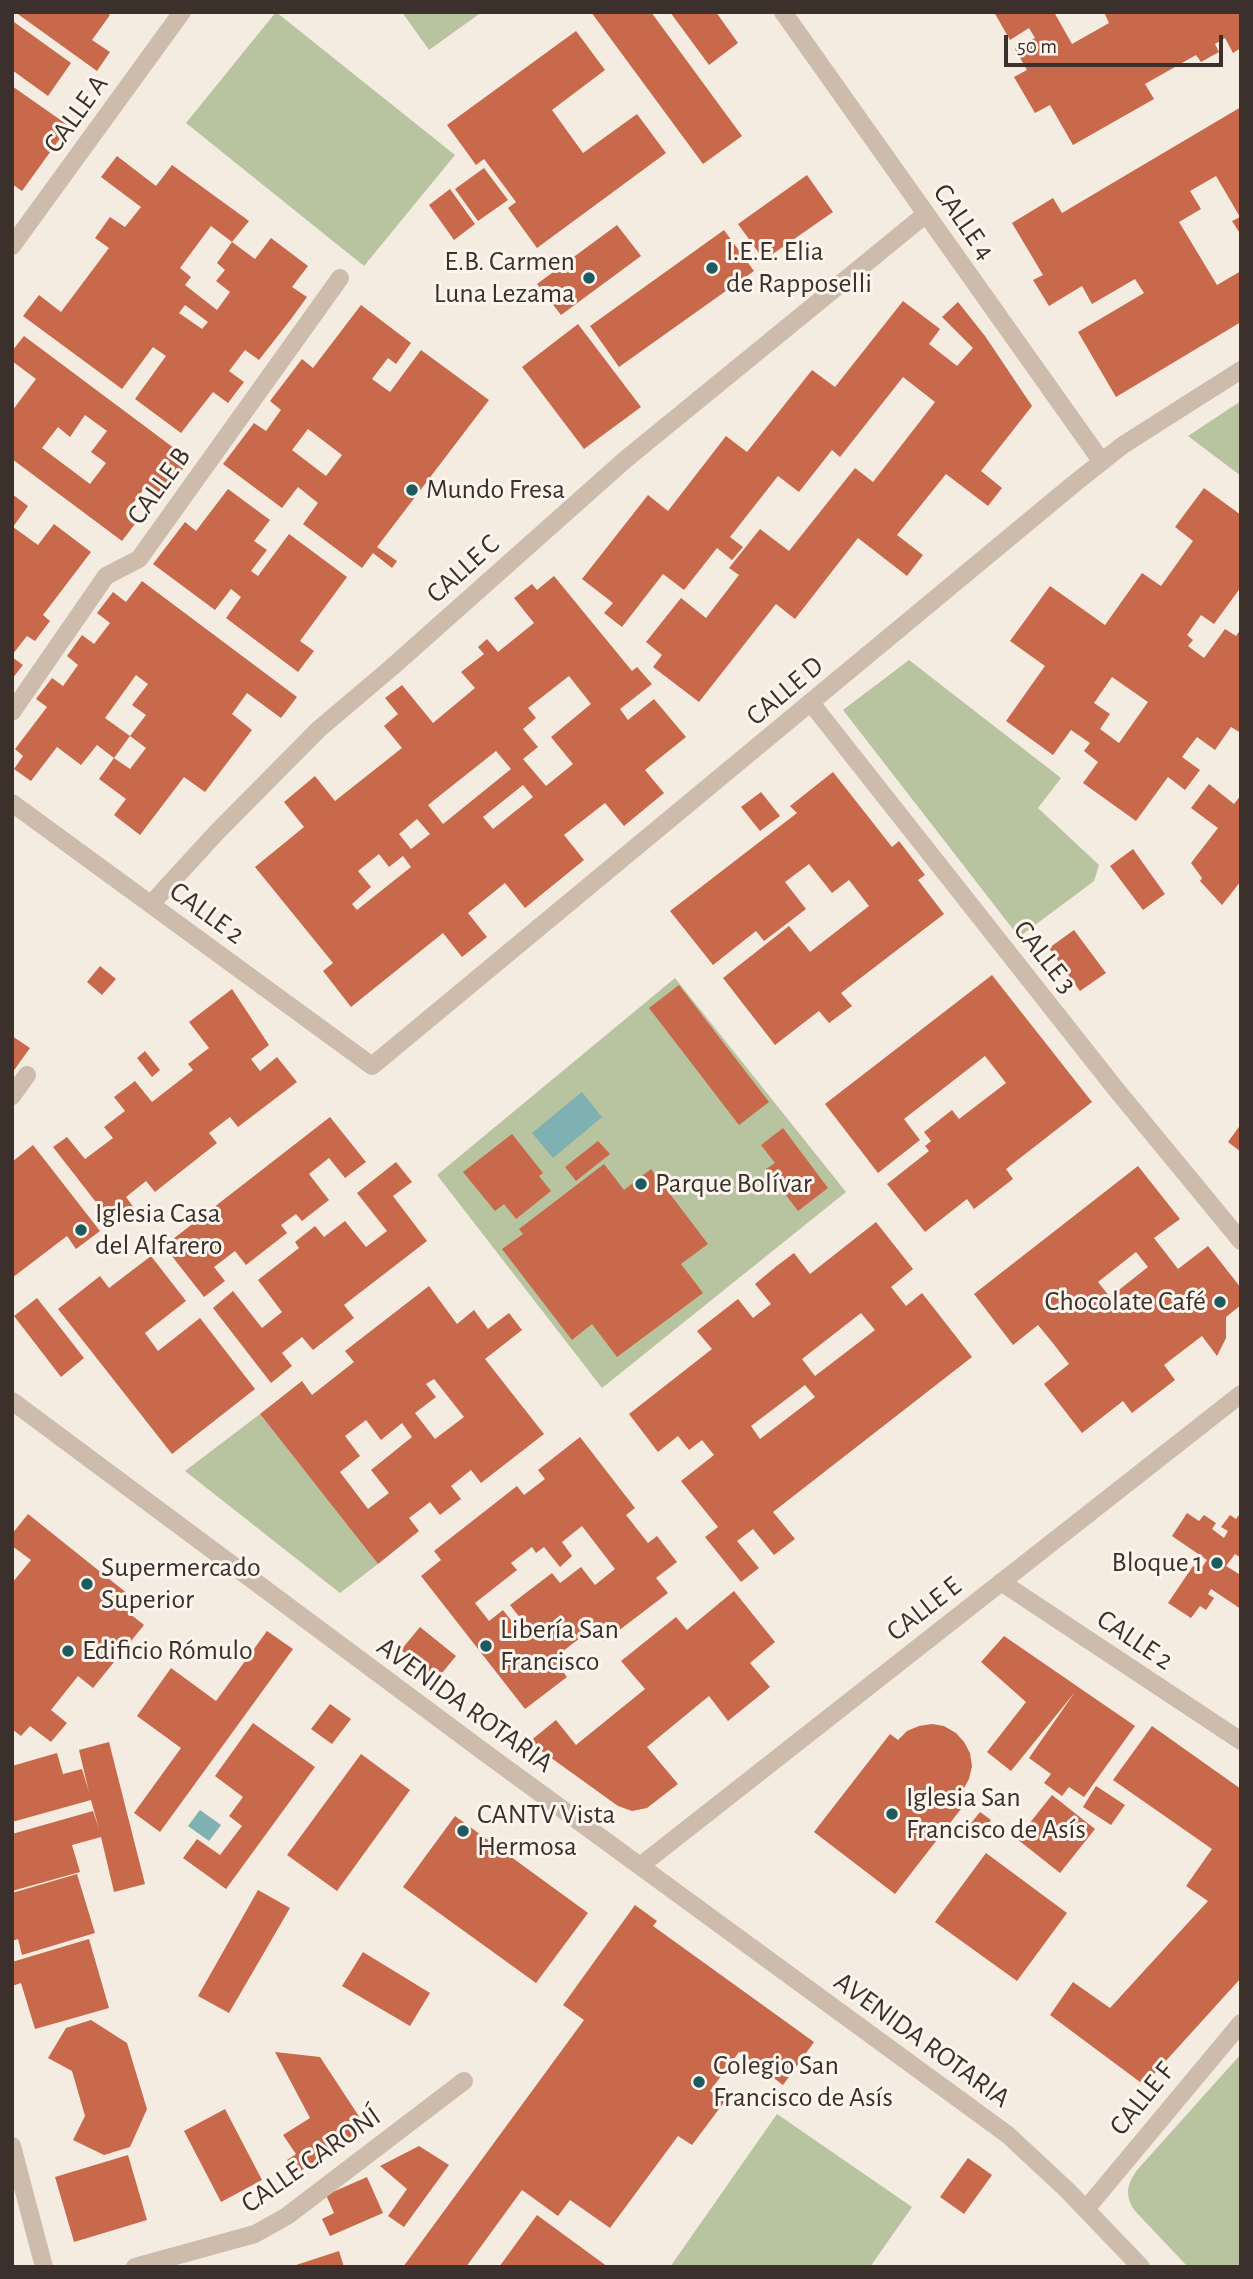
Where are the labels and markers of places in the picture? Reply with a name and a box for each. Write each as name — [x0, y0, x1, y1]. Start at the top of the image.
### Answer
place label: I.E.E. Elia de Rapposelli — [726, 235, 872, 301]
place label: E.B. Carmen Luna Lezama — [434, 245, 575, 311]
marker: I.E.E. Elia de Rapposelli — [704, 260, 720, 276]
marker: E.B. Carmen Luna Lezama — [581, 270, 597, 286]
place label: Mundo Fresa — [426, 473, 565, 507]
marker: Mundo Fresa — [404, 482, 420, 498]
place label: Parque Bolívar — [655, 1167, 812, 1201]
marker: Parque Bolívar — [633, 1176, 649, 1192]
place label: Iglesia Casa del Alfarero — [95, 1197, 223, 1263]
marker: Iglesia Casa del Alfarero — [73, 1222, 89, 1238]
place label: Chocolate Café — [1045, 1285, 1206, 1319]
marker: Chocolate Café — [1212, 1294, 1228, 1310]
place label: Bloque 1 — [1112, 1546, 1203, 1580]
place label: Supermercado Superior — [101, 1551, 261, 1617]
marker: Bloque 1 — [1209, 1555, 1225, 1571]
marker: Supermercado Superior — [79, 1576, 95, 1592]
place label: Libería San Francisco — [500, 1613, 619, 1679]
place label: Edificio Rómulo — [82, 1634, 253, 1668]
marker: Libería San Francisco — [478, 1638, 494, 1654]
marker: Edificio Rómulo — [60, 1643, 76, 1659]
place label: Iglesia San Francisco de Asís — [906, 1781, 1086, 1847]
place label: CANTV Vista Hermosa — [477, 1798, 615, 1864]
marker: Iglesia San Francisco de Asís — [884, 1806, 900, 1822]
marker: CANTV Vista Hermosa — [455, 1823, 471, 1839]
place label: Colegio San Francisco de Asís — [713, 2049, 893, 2115]
marker: Colegio San Francisco de Asís — [691, 2074, 707, 2090]

